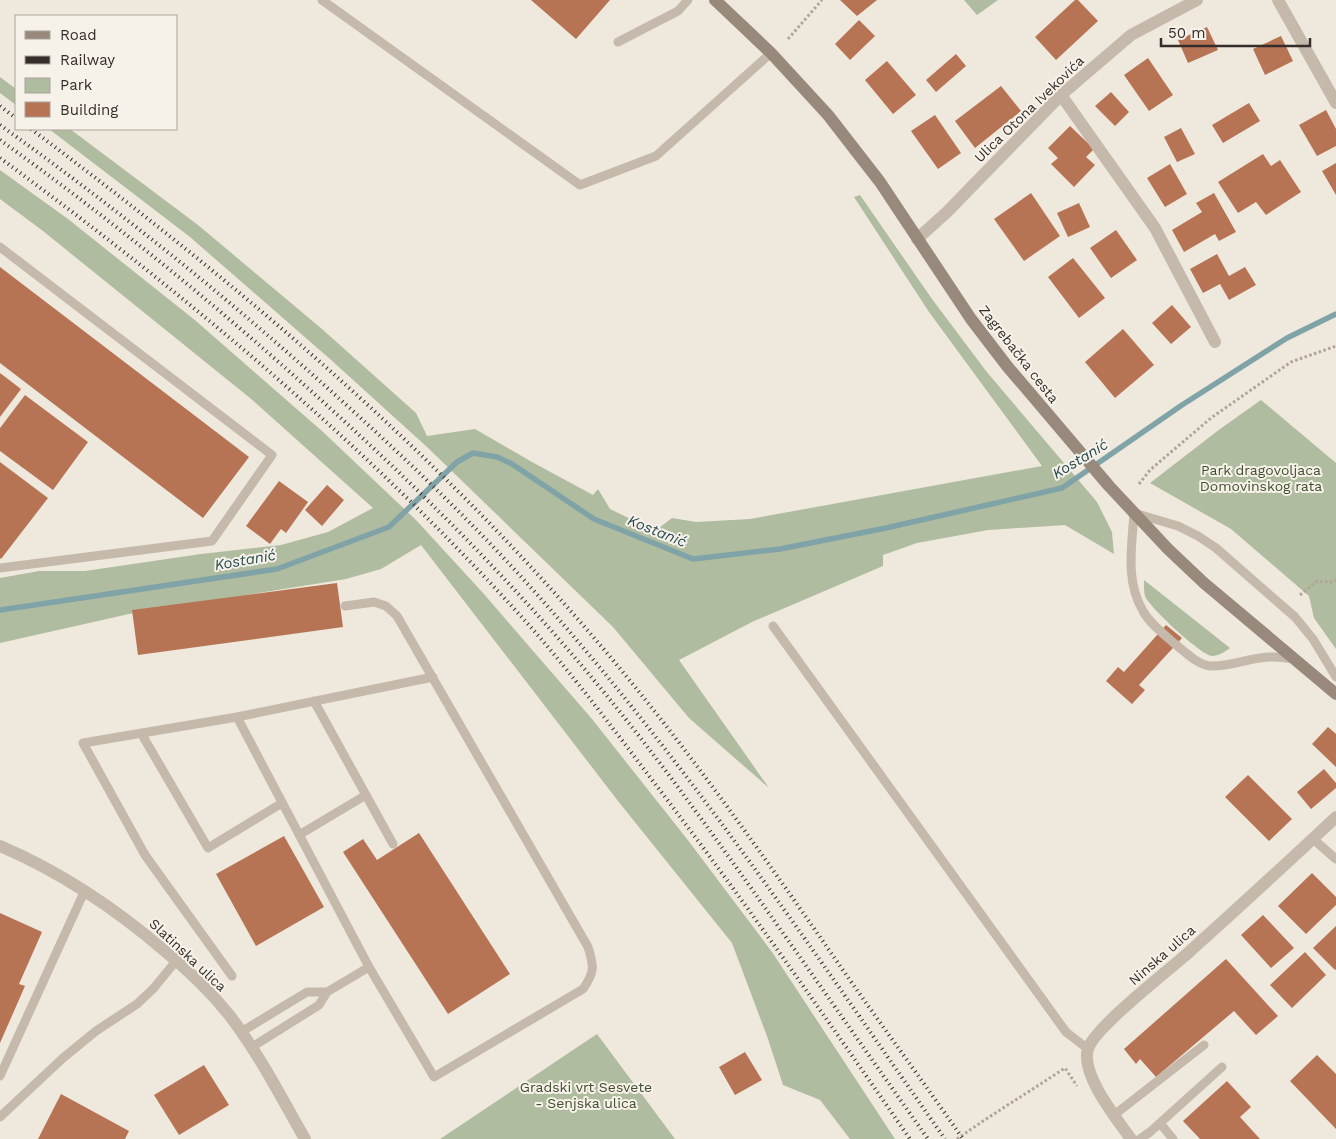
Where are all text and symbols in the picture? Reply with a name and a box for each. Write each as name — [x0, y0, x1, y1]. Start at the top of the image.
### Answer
legend — [15, 15, 178, 130]
scale bar — [1161, 15, 1310, 47]
text: 50 m — [1168, 24, 1205, 42]
text: Road — [60, 26, 97, 44]
text: Railway — [60, 51, 115, 69]
street label: Ulica Otona Ivekovića — [971, 52, 1087, 166]
text: Park — [60, 76, 93, 94]
text: Building — [60, 101, 118, 119]
street label: Zagrebačka cesta — [976, 302, 1062, 406]
water label: Kostanić — [1049, 435, 1111, 483]
park label: Park dragovoljaca Domovinskog rata — [1200, 462, 1322, 494]
water label: Kostanić — [625, 511, 689, 551]
water label: Kostanić — [213, 546, 277, 574]
street label: Slatinska ulica — [146, 915, 230, 995]
street label: Ninska ulica — [1126, 922, 1198, 988]
park label: Gradski vrt Sesvete - Senjska ulica — [520, 1079, 652, 1111]

